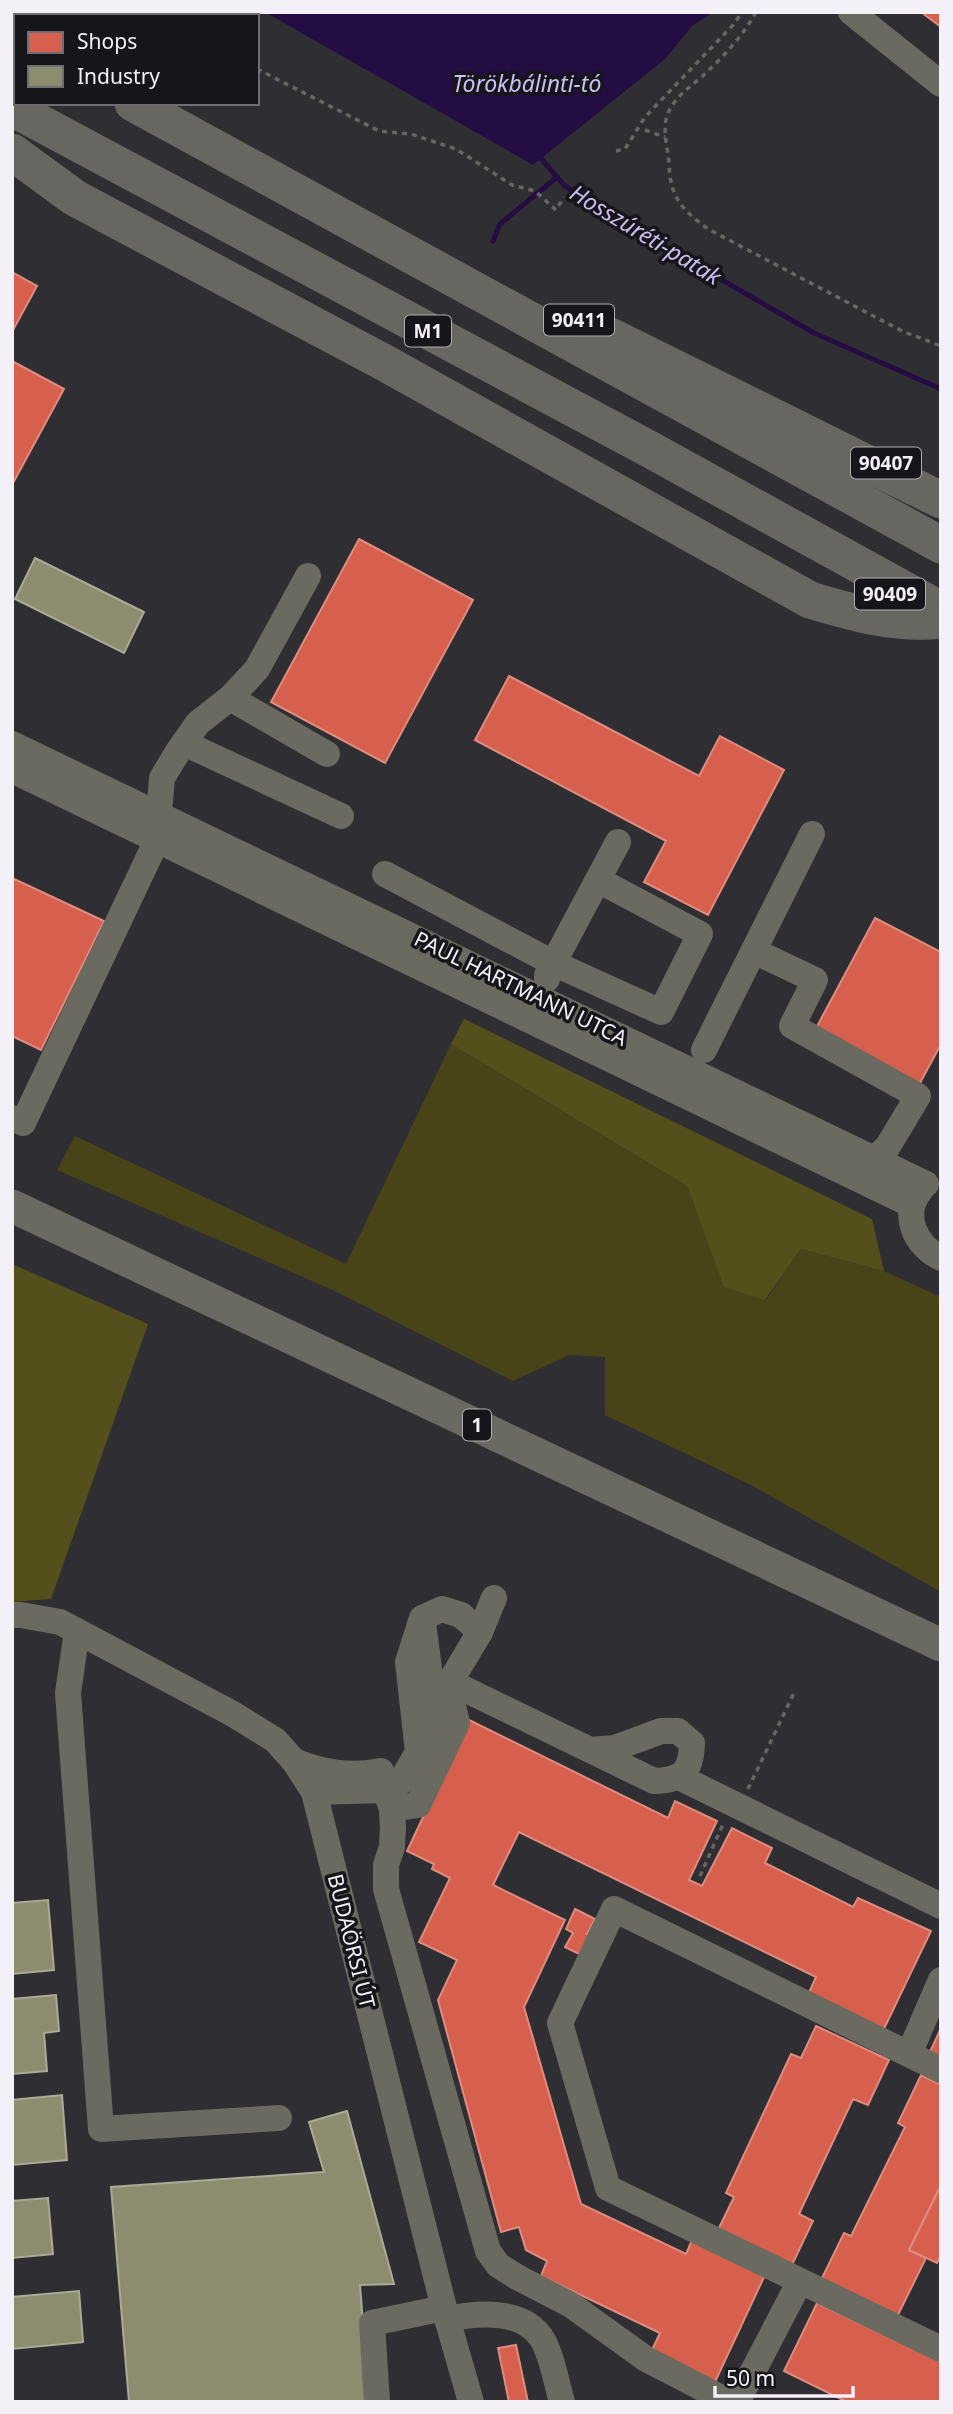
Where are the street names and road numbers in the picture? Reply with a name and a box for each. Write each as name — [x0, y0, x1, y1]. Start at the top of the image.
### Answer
road number: 90411 — [544, 304, 614, 336]
road number: M1 — [405, 316, 451, 346]
road number: 90407 — [851, 447, 921, 478]
road number: 90409 — [855, 579, 925, 610]
street label: PAUL HARTMANN UTCA — [410, 924, 633, 1052]
road number: 1 — [463, 1410, 491, 1441]
street label: BUDAÖRSI ÚT — [322, 1871, 382, 2011]

